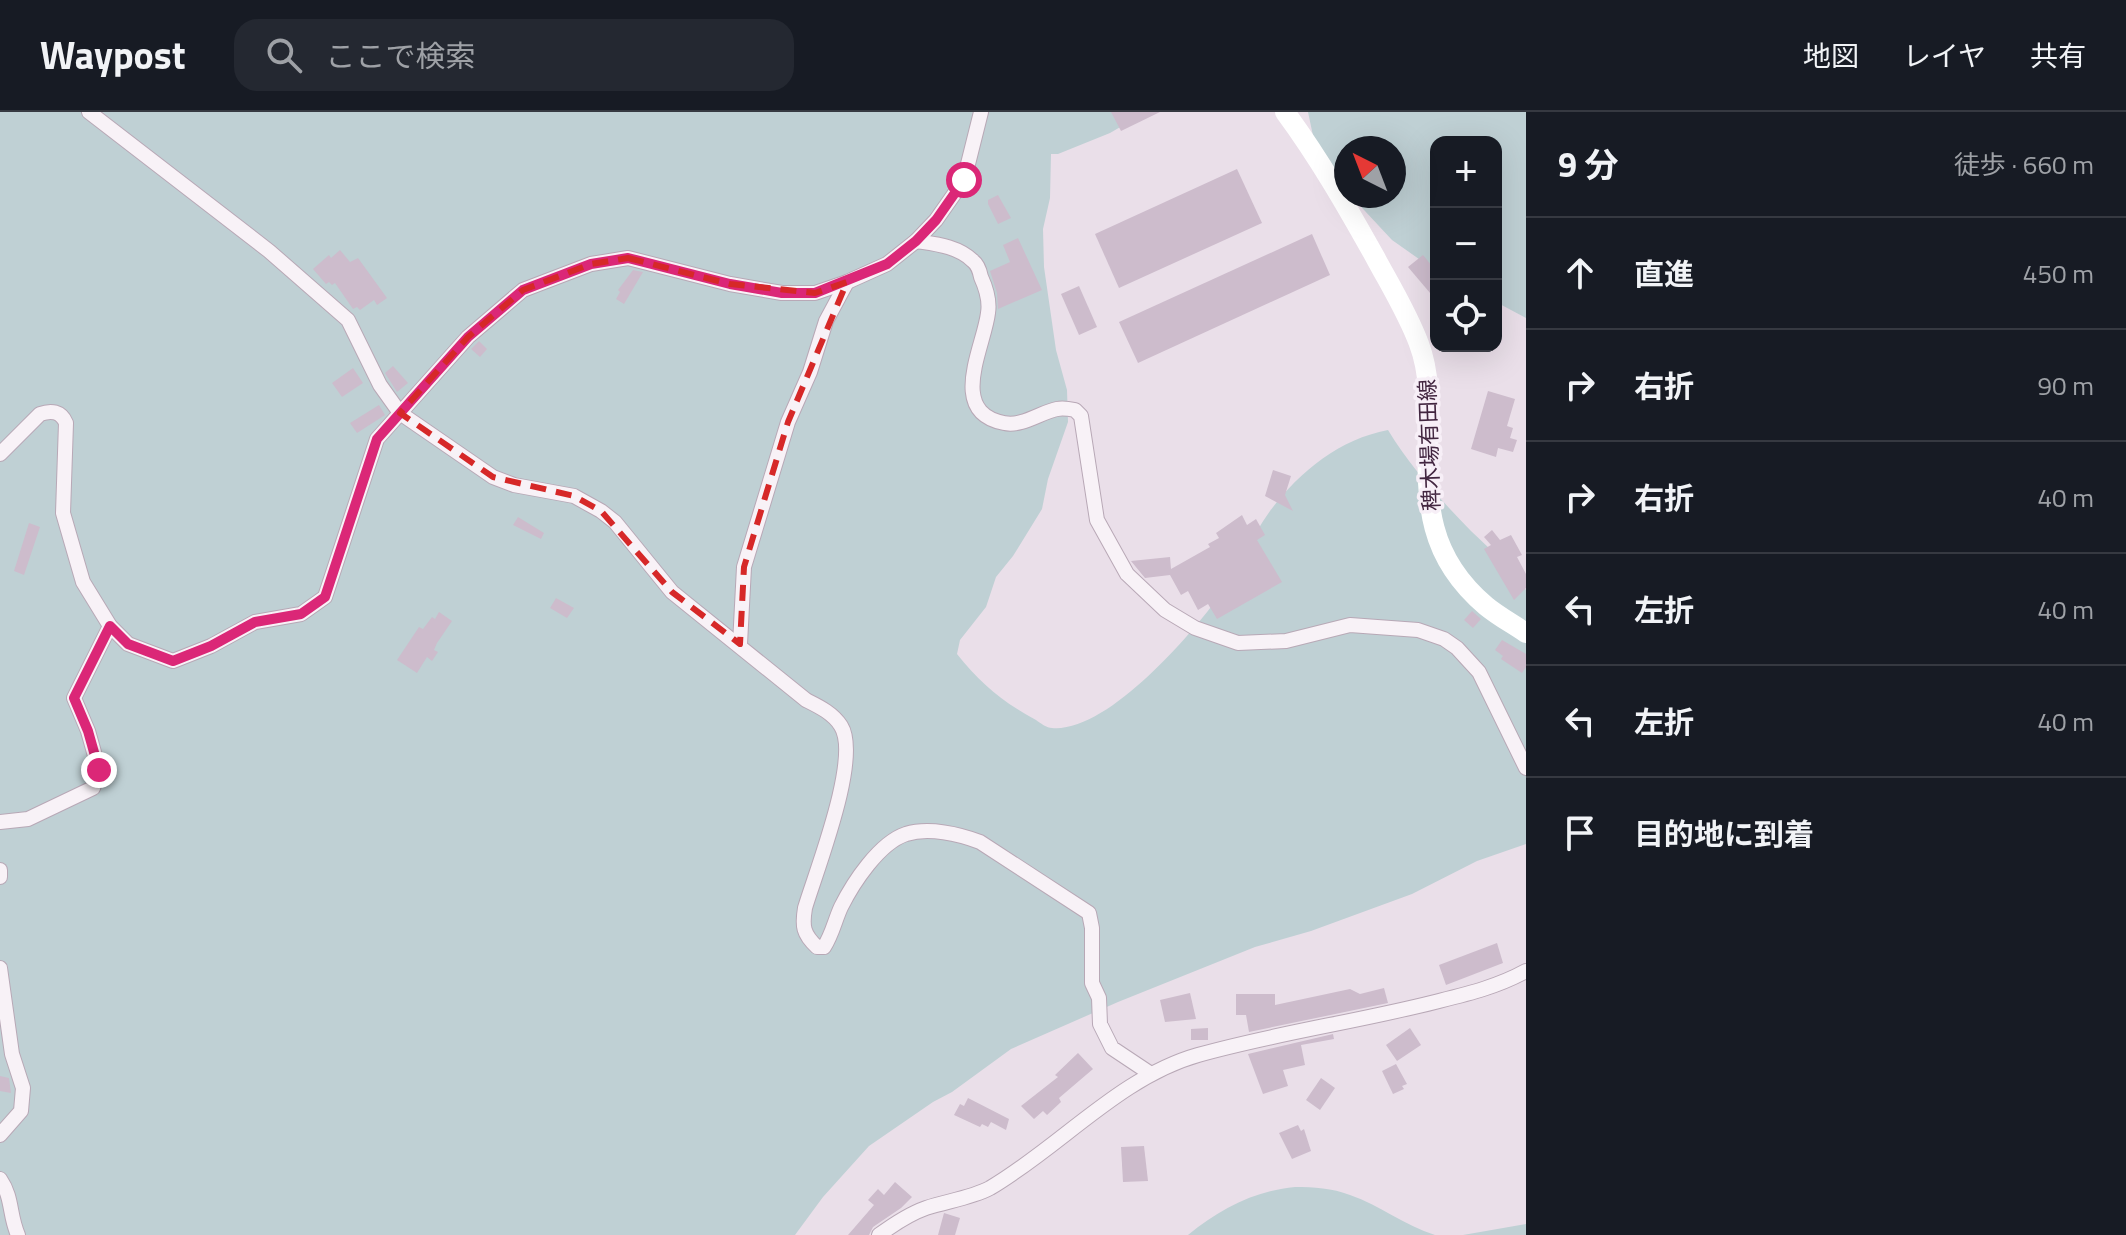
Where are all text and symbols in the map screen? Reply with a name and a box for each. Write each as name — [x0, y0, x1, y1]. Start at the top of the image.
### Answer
search box — [234, 19, 794, 91]
text: Waypost — [40, 26, 186, 84]
icon: search — [262, 33, 306, 77]
text: ここで検索 — [326, 33, 476, 79]
text: 地図 — [1803, 34, 1859, 77]
text: レイヤ — [1903, 34, 1986, 77]
text: 共有 — [2030, 34, 2086, 77]
north arrow — [1334, 136, 1406, 208]
map controls — [1430, 136, 1502, 352]
button: + — [1430, 136, 1502, 208]
text: 9 分 — [1558, 138, 1619, 190]
text: 徒歩 · 660 m — [1954, 145, 2094, 184]
route start — [946, 162, 982, 198]
button: − — [1430, 208, 1502, 280]
icon: ahead — [1558, 251, 1602, 295]
text: 直進 — [1634, 251, 1694, 297]
text: 450 m — [2023, 254, 2094, 293]
button: locate — [1430, 280, 1502, 352]
icon: right — [1558, 363, 1602, 407]
text: 右折 — [1634, 363, 1694, 409]
text: 90 m — [2037, 366, 2094, 405]
street label: 稗木場有田線 — [1410, 378, 1448, 512]
icon: right — [1558, 475, 1602, 519]
text: 右折 — [1634, 475, 1694, 521]
text: 40 m — [2037, 478, 2094, 517]
icon: left — [1558, 587, 1602, 631]
text: 左折 — [1634, 587, 1694, 633]
text: 40 m — [2037, 590, 2094, 629]
icon: left — [1558, 699, 1602, 743]
text: 左折 — [1634, 699, 1694, 745]
text: 40 m — [2037, 702, 2094, 741]
route end — [81, 752, 117, 788]
icon: arrive — [1558, 811, 1602, 855]
text: 目的地に到着 — [1634, 811, 1814, 857]

